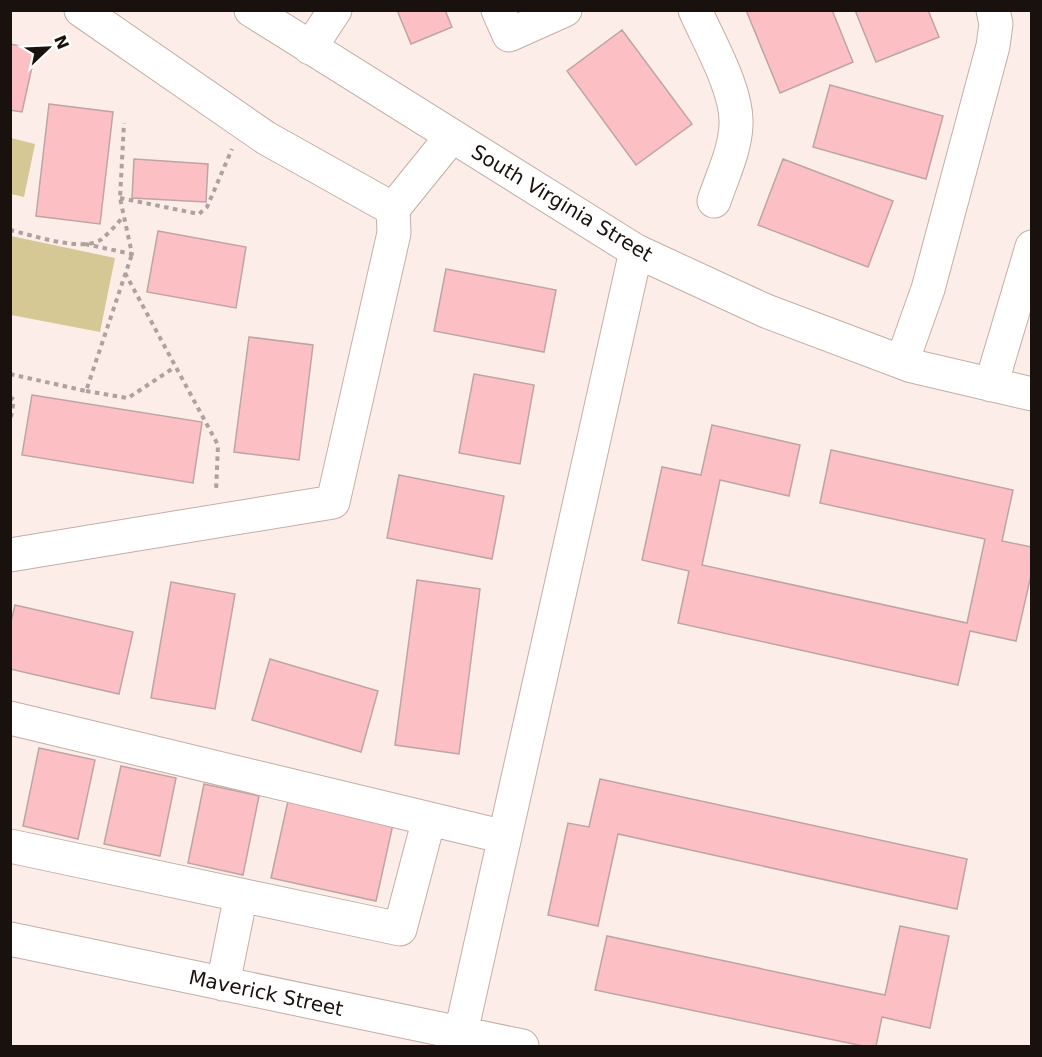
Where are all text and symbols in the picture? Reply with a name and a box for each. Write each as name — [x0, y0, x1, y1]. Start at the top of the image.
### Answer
north arrow — [18, 18, 78, 78]
text: N — [50, 32, 73, 52]
street label: South Virginia Street — [467, 139, 657, 267]
street label: Maverick Street — [187, 965, 346, 1021]

